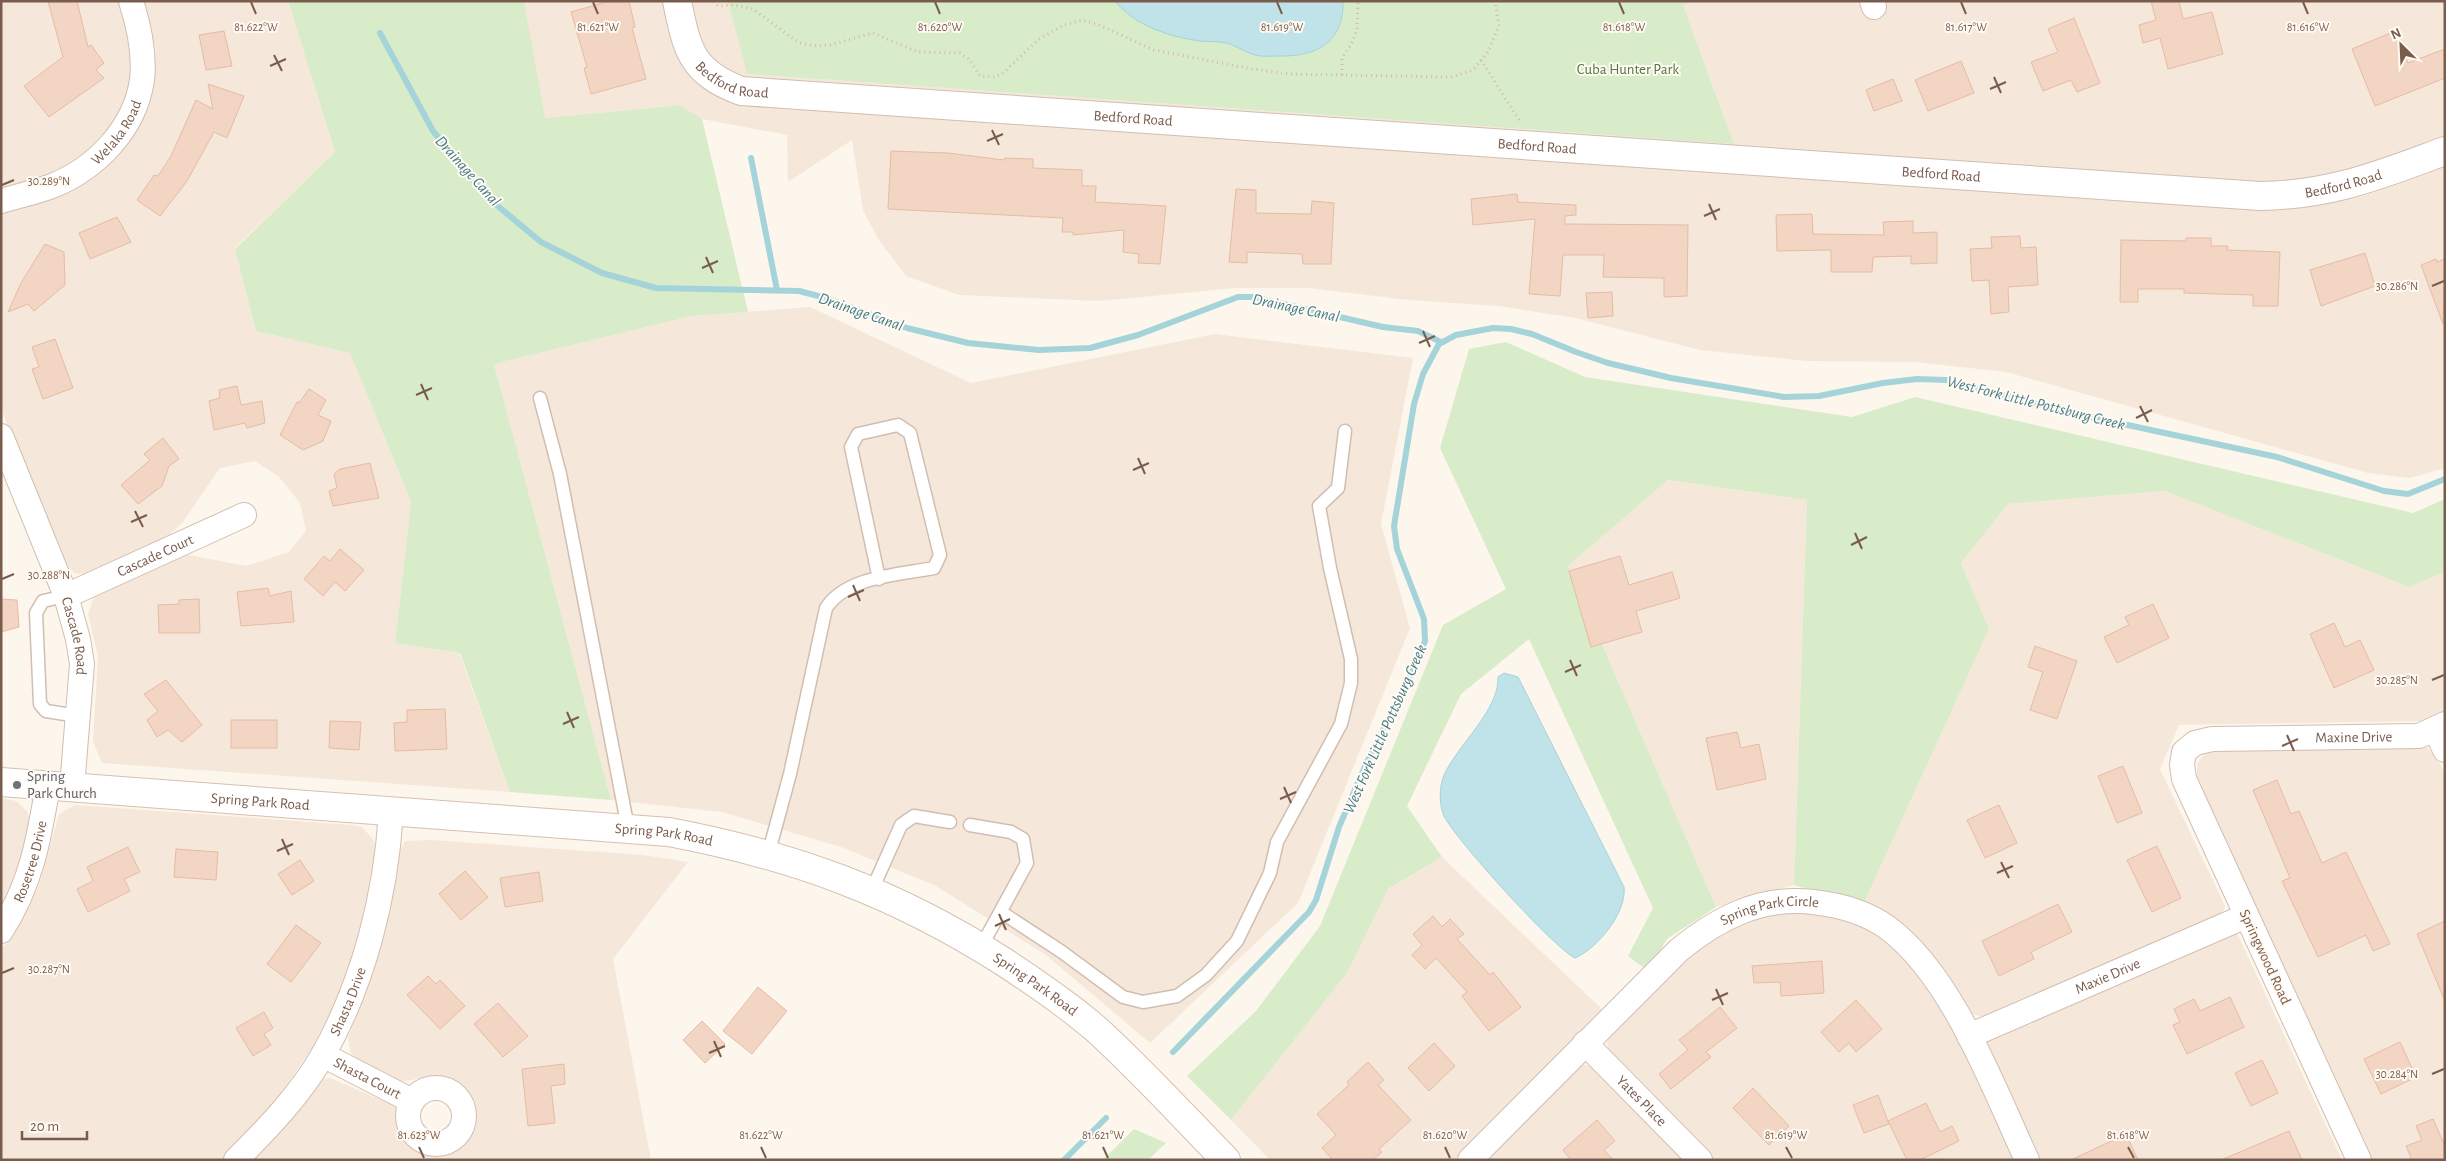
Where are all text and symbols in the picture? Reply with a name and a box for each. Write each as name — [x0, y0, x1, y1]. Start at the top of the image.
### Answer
north arrow — [2376, 20, 2426, 70]
text: 81.622°W — [234, 21, 278, 33]
text: 81.621°W — [577, 21, 619, 33]
text: 81.620°W — [918, 21, 962, 33]
text: 81.619°W — [1261, 21, 1303, 33]
text: 81.618°W — [1603, 21, 1645, 33]
text: 81.617°W — [1945, 21, 1987, 33]
text: 81.616°W — [2287, 21, 2329, 33]
text: N — [2389, 26, 2403, 42]
street label: Bedford Road — [693, 58, 769, 100]
park label: Cuba Hunter Park — [1577, 62, 1679, 77]
street label: Welaka Road — [88, 98, 144, 168]
street label: Bedford Road — [1093, 108, 1173, 128]
water label: Drainage Canal — [432, 133, 504, 209]
street label: Bedford Road — [1497, 136, 1577, 156]
street label: Bedford Road — [1901, 164, 1981, 184]
street label: Bedford Road — [2304, 167, 2384, 200]
text: 30.289°N — [28, 175, 70, 187]
text: 30.286°N — [2376, 280, 2418, 292]
water label: Drainage Canal — [816, 290, 906, 334]
water label: Drainage Canal — [1251, 291, 1341, 325]
water label: West Fork Little Pottsburg Creek — [1945, 373, 2127, 433]
street label: Cascade Court — [115, 531, 196, 579]
text: 30.288°N — [28, 569, 70, 581]
street label: Cascade Road — [59, 595, 90, 676]
water label: West Fork Little Pottsburg Creek — [1340, 642, 1430, 816]
text: 30.285°N — [2376, 674, 2418, 686]
street label: Maxine Drive — [2315, 729, 2393, 745]
place label: Spring Park Church — [27, 769, 97, 801]
marker: Spring Park Church — [11, 779, 23, 791]
street label: Spring Park Road — [210, 790, 310, 813]
street label: Rosetree Drive — [11, 819, 49, 905]
street label: Spring Park Road — [614, 820, 715, 848]
street label: Spring Park Circle — [1717, 893, 1820, 928]
street label: Springwood Road — [2236, 907, 2294, 1007]
street label: Spring Park Road — [991, 950, 1081, 1019]
street label: Maxie Drive — [2073, 955, 2142, 997]
text: 30.287°N — [28, 963, 70, 975]
street label: Shasta Drive — [327, 965, 368, 1038]
street label: Shasta Court — [331, 1054, 404, 1102]
text: 30.284°N — [2376, 1068, 2418, 1080]
street label: Yates Place — [1614, 1072, 1670, 1129]
scale bar — [22, 1108, 88, 1140]
text: 20 m — [30, 1119, 59, 1134]
text: 81.623°W — [397, 1129, 441, 1141]
text: 81.622°W — [739, 1129, 783, 1141]
text: 81.621°W — [1082, 1129, 1124, 1141]
text: 81.620°W — [1423, 1129, 1467, 1141]
text: 81.619°W — [1765, 1129, 1807, 1141]
text: 81.618°W — [2107, 1129, 2149, 1141]

